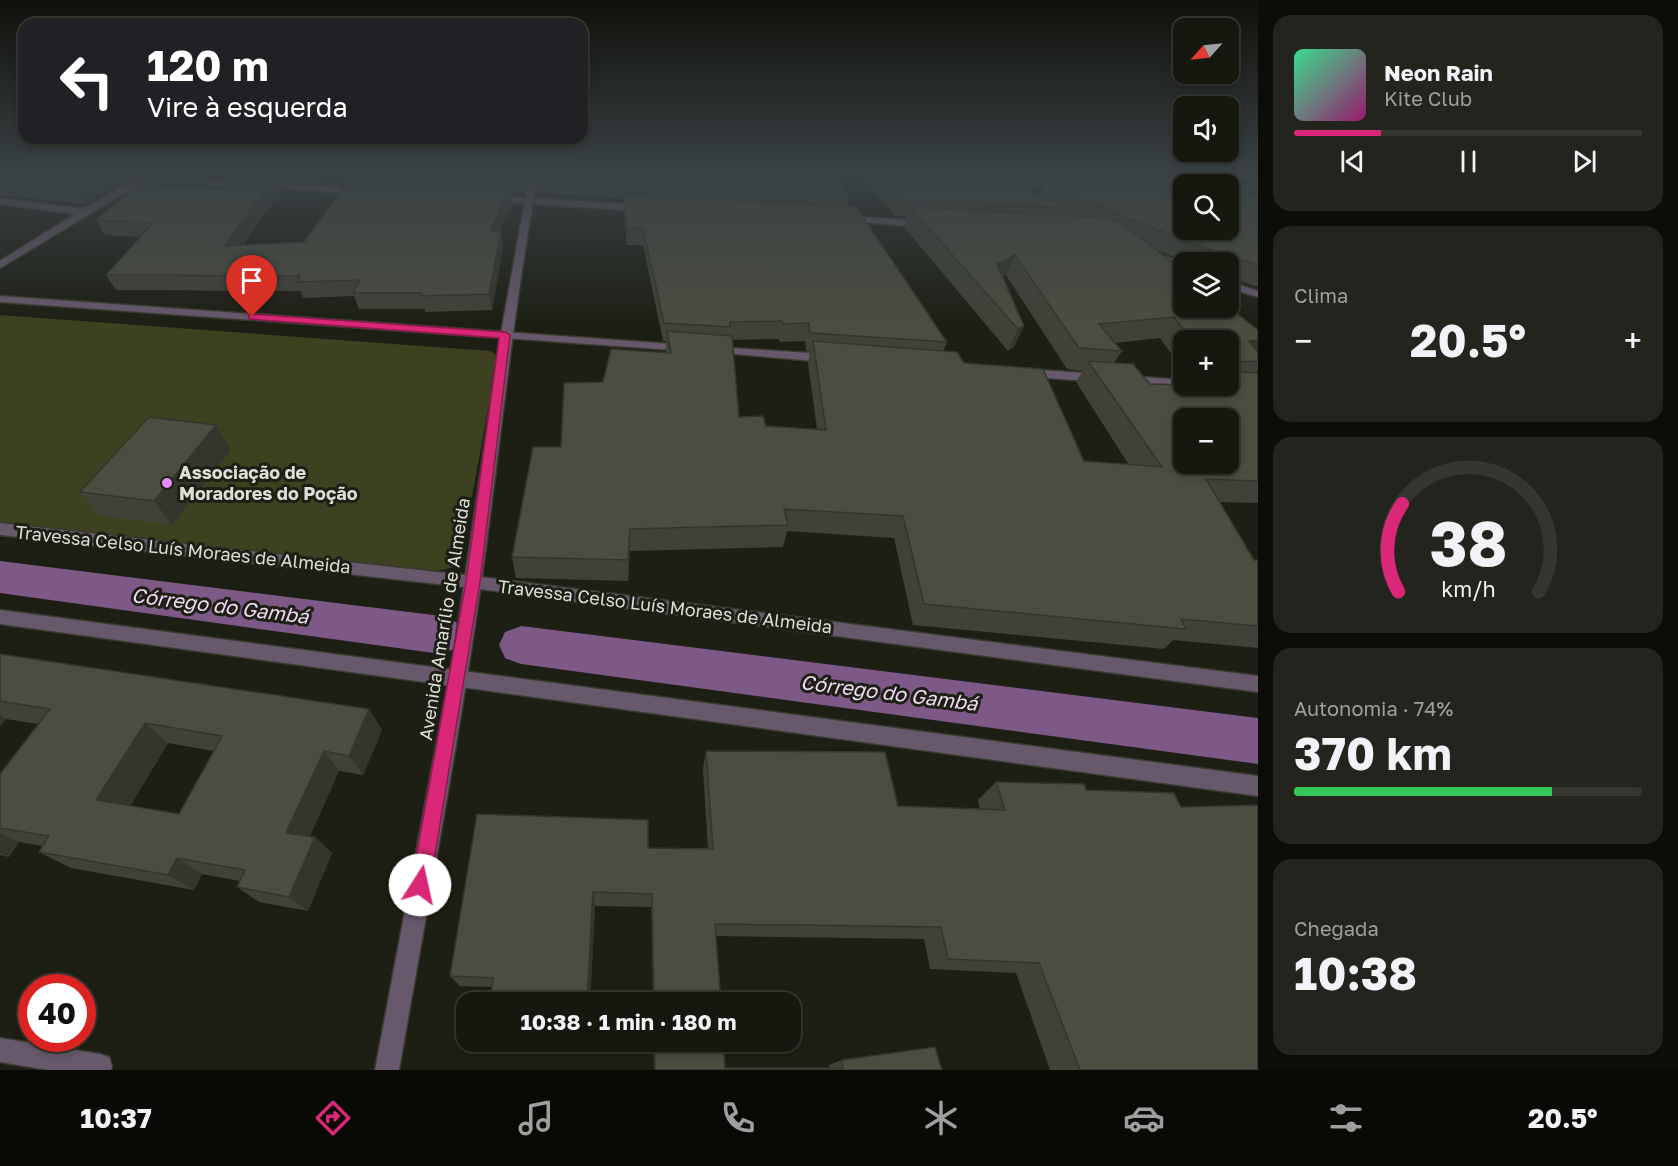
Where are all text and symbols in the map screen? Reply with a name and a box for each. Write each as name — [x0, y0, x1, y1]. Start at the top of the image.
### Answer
north arrow — [1173, 18, 1239, 84]
map controls — [1173, 18, 1239, 474]
text: 120 m — [147, 40, 269, 90]
icon: left — [48, 42, 126, 120]
text: Neon Rain — [1384, 59, 1493, 86]
text: Kite Club — [1384, 86, 1472, 110]
text: Vire à esquerda — [147, 91, 348, 123]
button: sound — [1173, 96, 1239, 162]
icon: previous — [1336, 145, 1369, 178]
icon: pause — [1452, 145, 1485, 178]
icon: next — [1568, 145, 1601, 178]
button: search — [1173, 174, 1239, 240]
button: layers — [1173, 252, 1239, 318]
pin — [226, 255, 277, 317]
icon: arrive — [235, 264, 268, 297]
text: Clima — [1294, 283, 1348, 307]
text: 20.5° — [1410, 313, 1526, 367]
text: − — [1294, 321, 1312, 360]
text: + — [1624, 321, 1642, 360]
button: + — [1173, 330, 1239, 396]
button: − — [1173, 408, 1239, 474]
place label: Associação de Moradores do Poção — [179, 461, 358, 504]
marker: Associação de Moradores do Poção — [160, 476, 174, 490]
street label: Avenida Amarílio de Almeida — [414, 496, 474, 742]
text: 38 — [1429, 505, 1507, 580]
street label: Travessa Celso Luís Moraes de Almeida — [15, 520, 352, 578]
street label: Travessa Celso Luís Moraes de Almeida — [497, 575, 834, 637]
text: km/h — [1441, 576, 1495, 602]
water label: Córrego do Gambá — [130, 582, 313, 629]
water label: Córrego do Gambá — [799, 669, 982, 716]
text: Autonomia · 74% — [1294, 696, 1453, 720]
text: 370 km — [1294, 726, 1452, 780]
position arrow — [388, 853, 452, 917]
text: Chegada — [1294, 916, 1379, 940]
text: 10:38 — [1294, 946, 1417, 1000]
speed limit sign: 40 — [18, 974, 96, 1052]
text: 10:38 · 1 min · 180 m — [520, 1008, 737, 1035]
icon: directions — [312, 1097, 354, 1139]
icon: music — [515, 1097, 557, 1139]
icon: phone — [717, 1097, 759, 1139]
icon: climate — [920, 1097, 962, 1139]
icon: car — [1123, 1097, 1165, 1139]
icon: filters — [1325, 1097, 1367, 1139]
text: 10:37 — [80, 1102, 152, 1134]
text: 20.5° — [1528, 1102, 1598, 1134]

